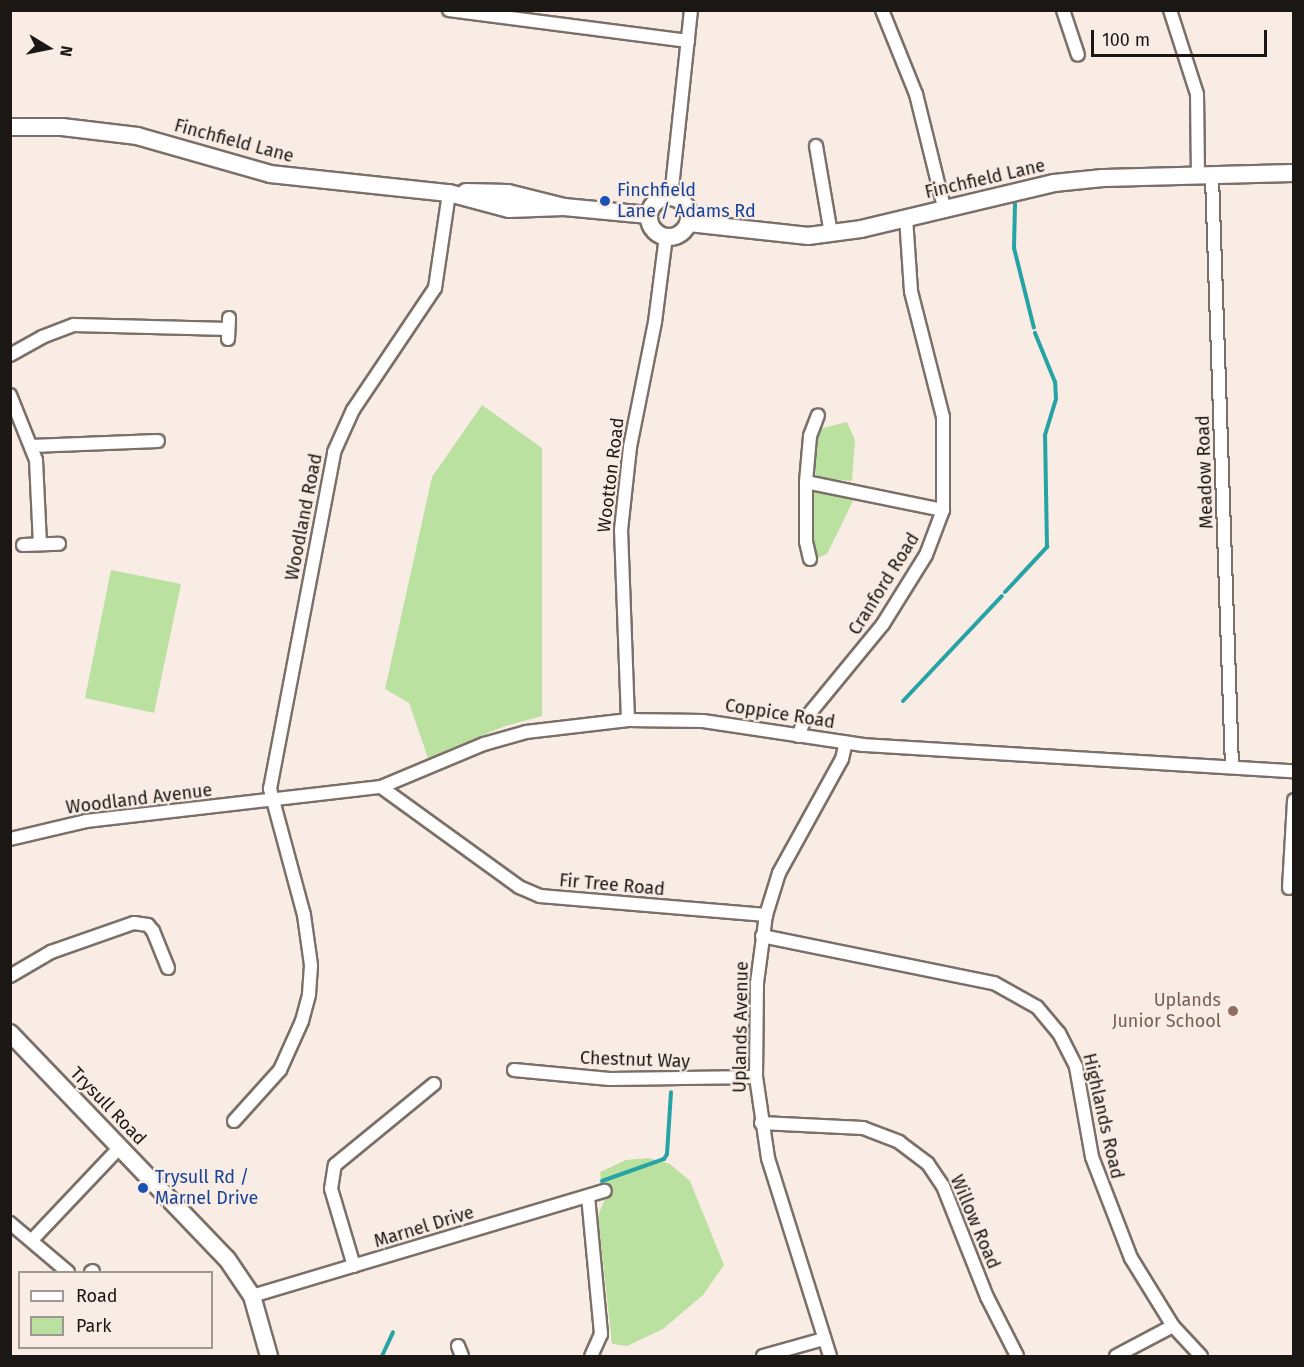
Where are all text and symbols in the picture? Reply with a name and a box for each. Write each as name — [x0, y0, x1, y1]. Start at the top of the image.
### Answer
north arrow — [18, 18, 78, 78]
scale bar — [1094, 18, 1270, 56]
text: 100 m — [1102, 29, 1150, 51]
text: N — [56, 44, 76, 58]
street label: Finchfield Lane — [172, 115, 296, 167]
street label: Finchfield Lane — [923, 155, 1047, 203]
place label: Finchfield Lane / Adams Rd — [617, 180, 756, 222]
marker: Finchfield Lane / Adams Rd — [598, 194, 612, 208]
street label: Meadow Road — [1192, 415, 1218, 529]
street label: Wootton Road — [593, 416, 629, 534]
street label: Woodland Road — [281, 452, 327, 582]
street label: Cranford Road — [844, 529, 924, 639]
street label: Coppice Road — [723, 695, 837, 733]
street label: Woodland Avenue — [65, 779, 213, 819]
street label: Fir Tree Road — [558, 870, 666, 900]
street label: Uplands Avenue — [729, 961, 753, 1093]
place label: Uplands Junior School — [1112, 990, 1221, 1032]
marker: Uplands Junior School — [1226, 1004, 1240, 1018]
street label: Chestnut Way — [580, 1047, 690, 1073]
street label: Highlands Road — [1078, 1051, 1128, 1181]
street label: Trysull Road — [65, 1062, 151, 1150]
place label: Trysull Rd / Marnel Drive — [155, 1167, 258, 1210]
street label: Willow Road — [946, 1172, 1004, 1272]
marker: Trysull Rd / Marnel Drive — [136, 1181, 150, 1195]
street label: Marnel Drive — [371, 1202, 477, 1252]
legend — [18, 1271, 213, 1349]
text: Road — [76, 1285, 118, 1307]
text: Park — [76, 1315, 111, 1337]

